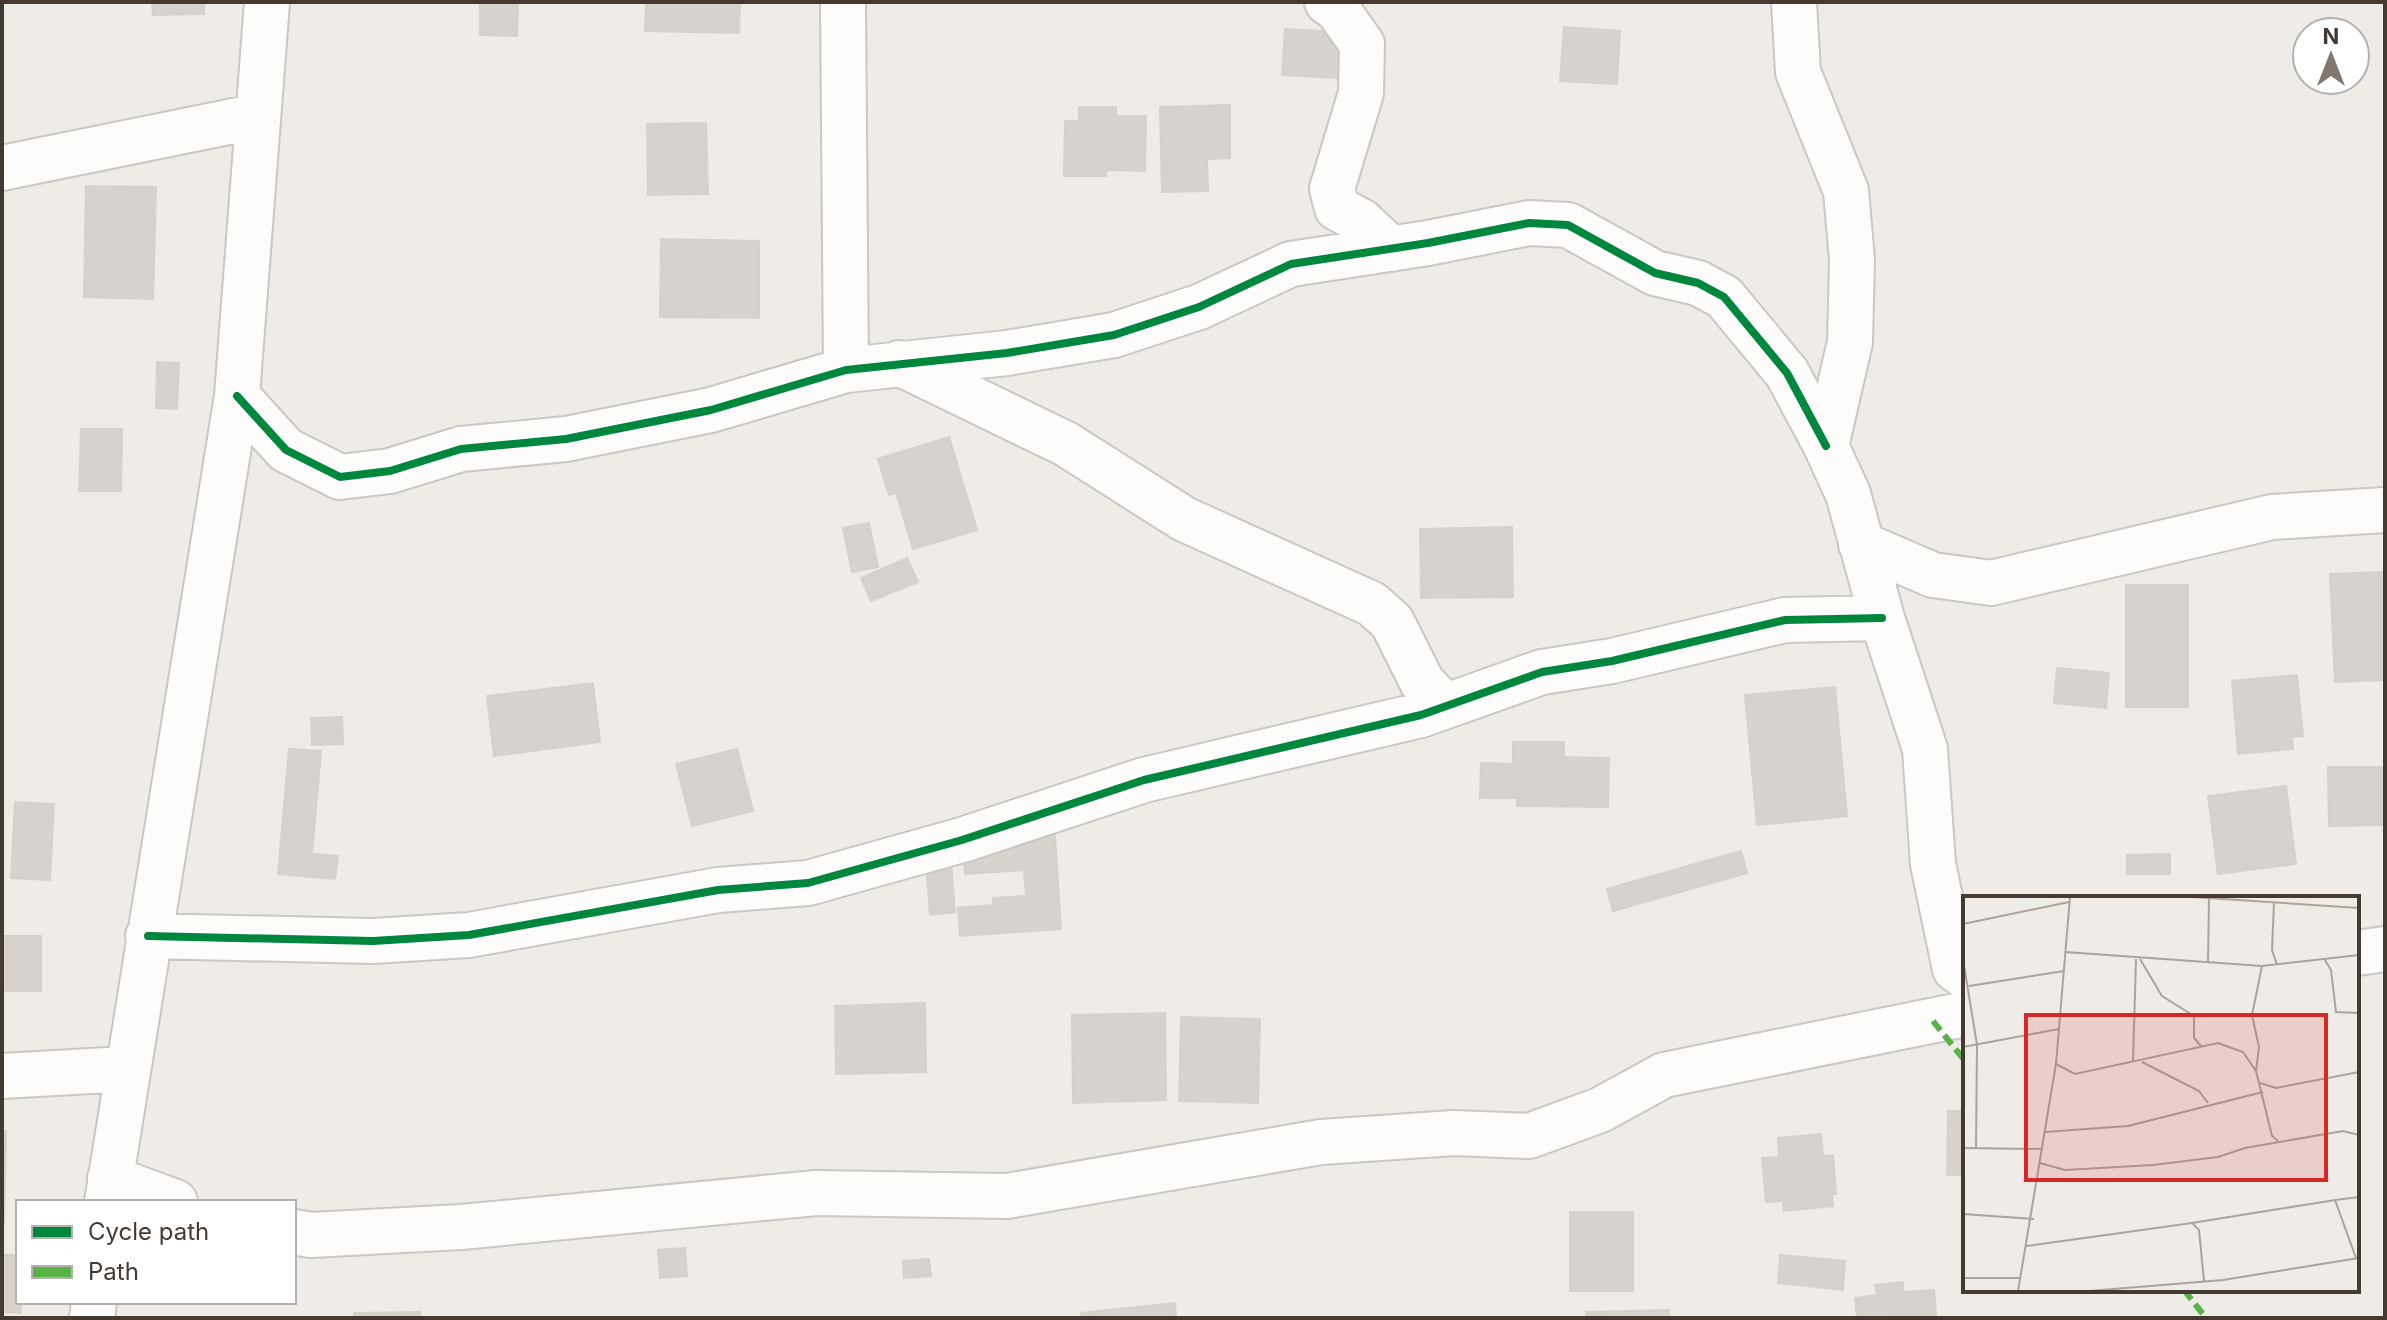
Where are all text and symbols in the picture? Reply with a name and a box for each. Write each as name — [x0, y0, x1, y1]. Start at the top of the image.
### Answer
north arrow — [2291, 16, 2371, 96]
text: N — [2323, 23, 2339, 49]
inset map — [1963, 896, 2359, 1292]
legend — [16, 1200, 296, 1304]
text: Cycle path — [88, 1217, 209, 1246]
text: Path — [88, 1257, 139, 1286]

